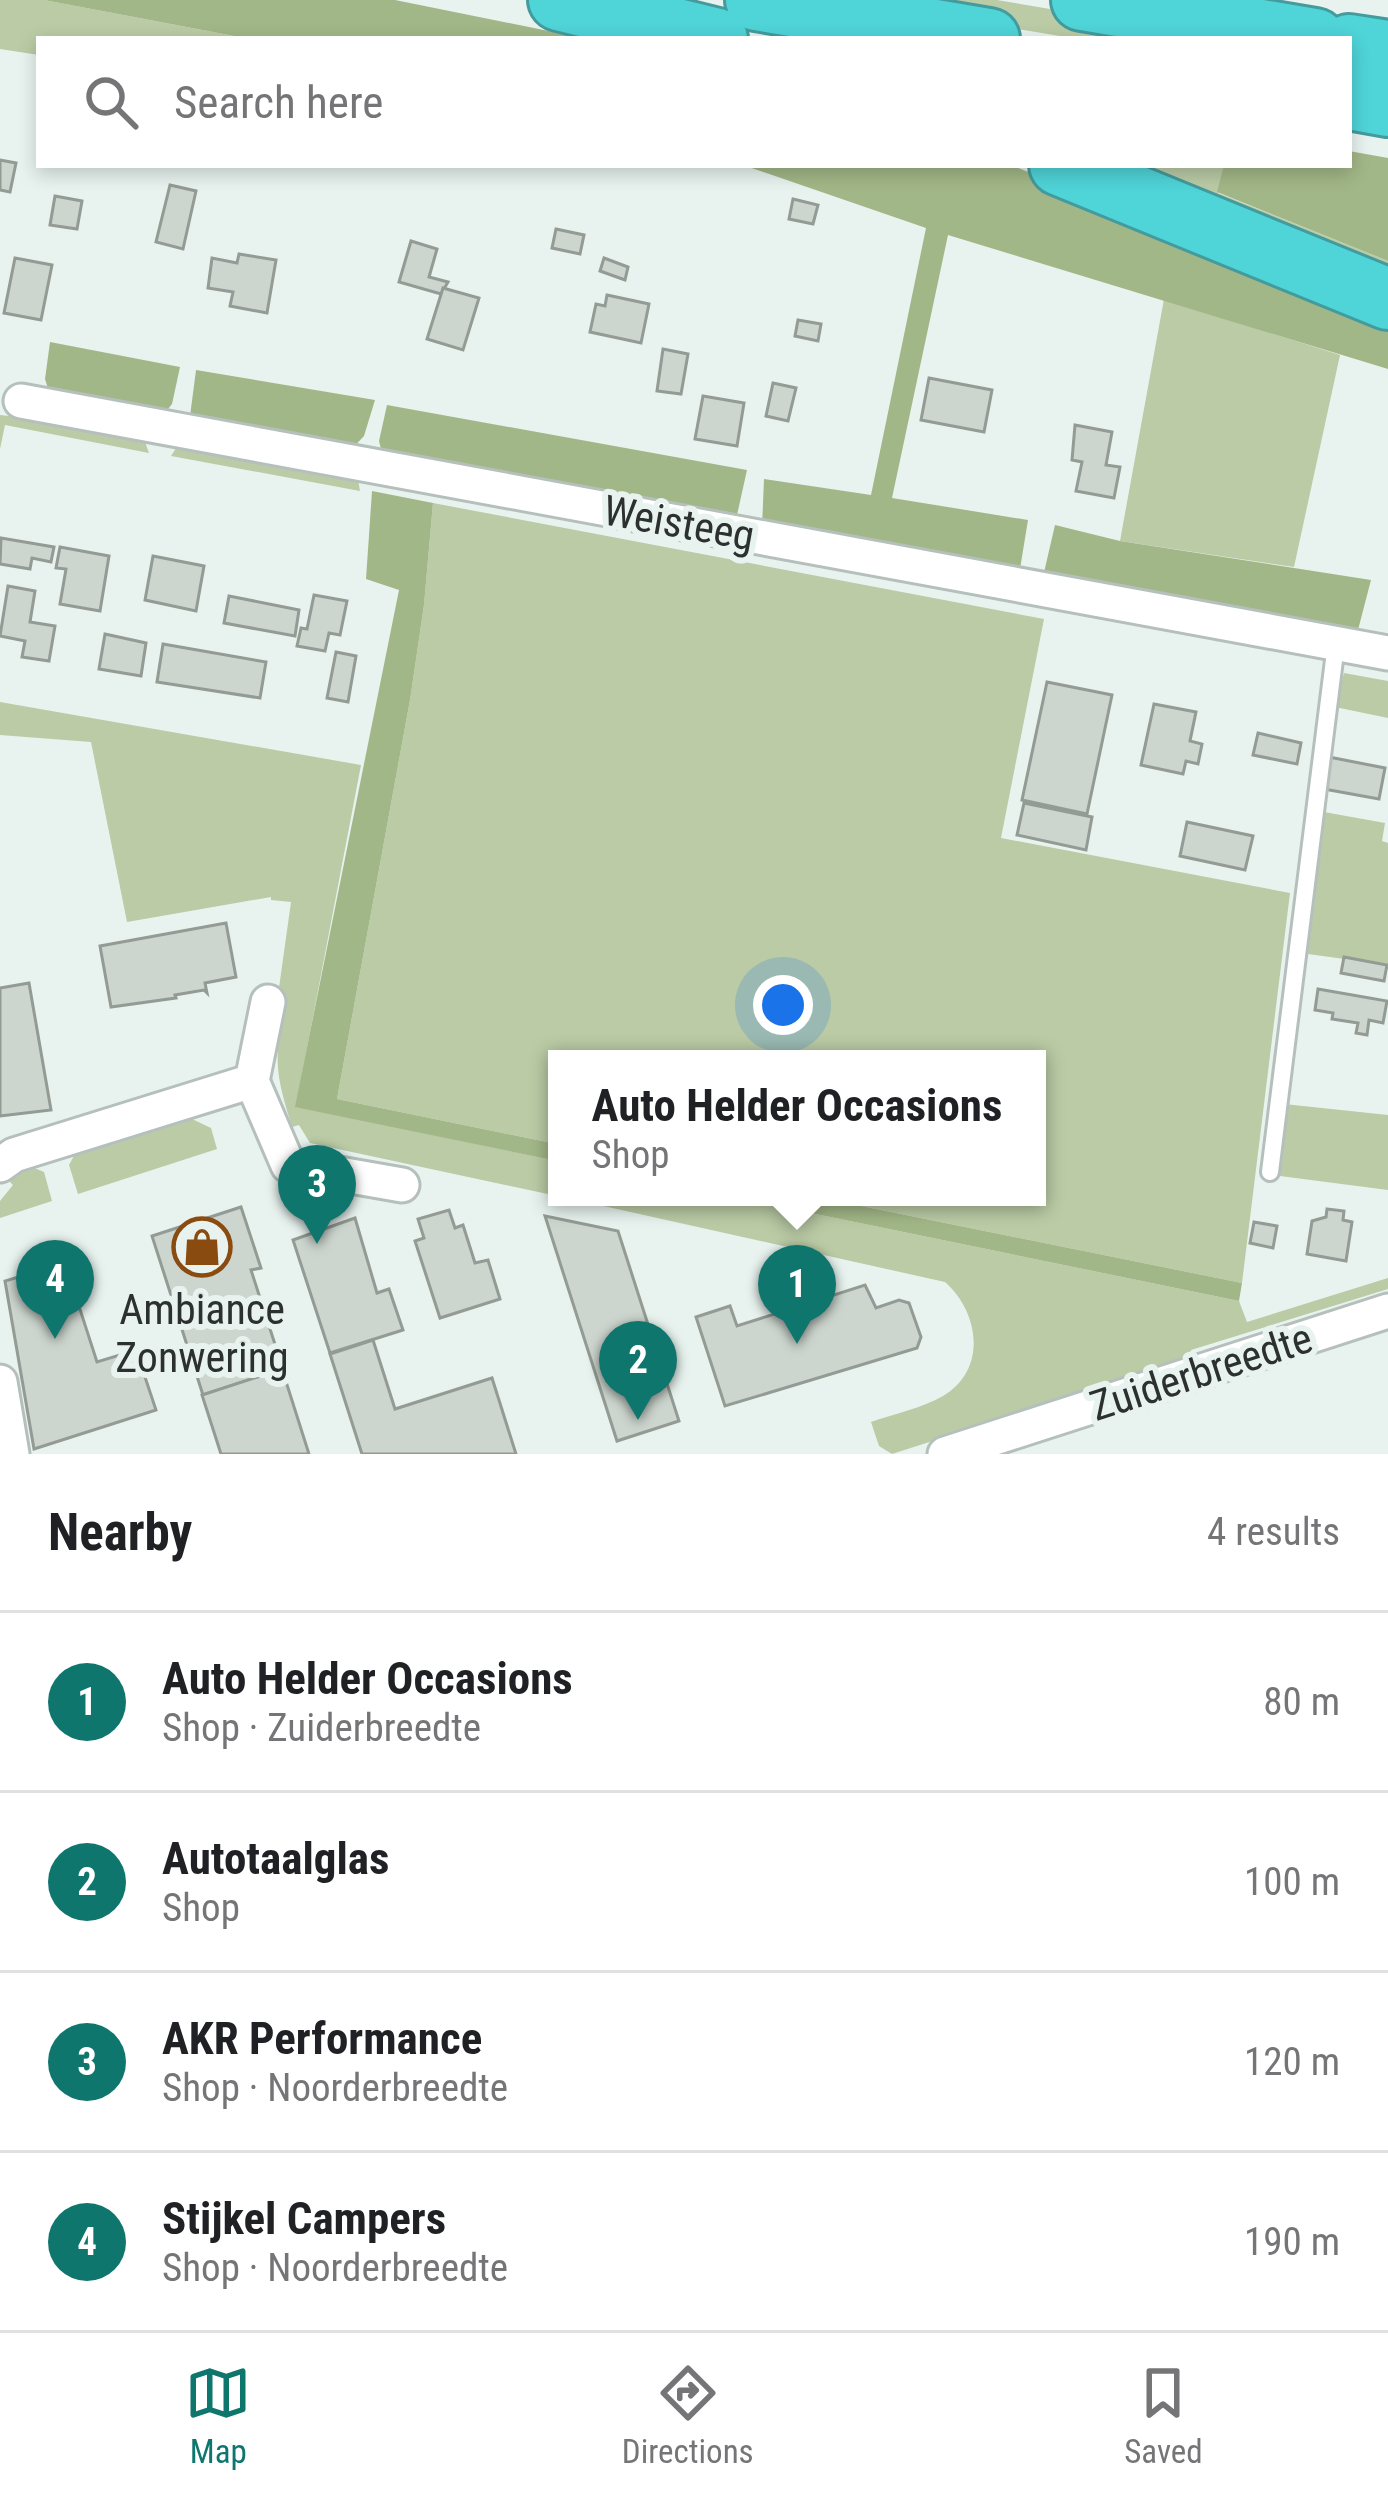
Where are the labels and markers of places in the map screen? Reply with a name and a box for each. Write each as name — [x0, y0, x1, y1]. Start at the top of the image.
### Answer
pin: 3 — [278, 1145, 356, 1244]
shop icon: Ambiance Zonwering — [171, 1216, 233, 1278]
pin: 4 — [16, 1240, 94, 1339]
pin: 1 — [758, 1245, 836, 1344]
place label: Ambiance Zonwering — [115, 1285, 289, 1382]
pin: 2 — [599, 1321, 677, 1420]

